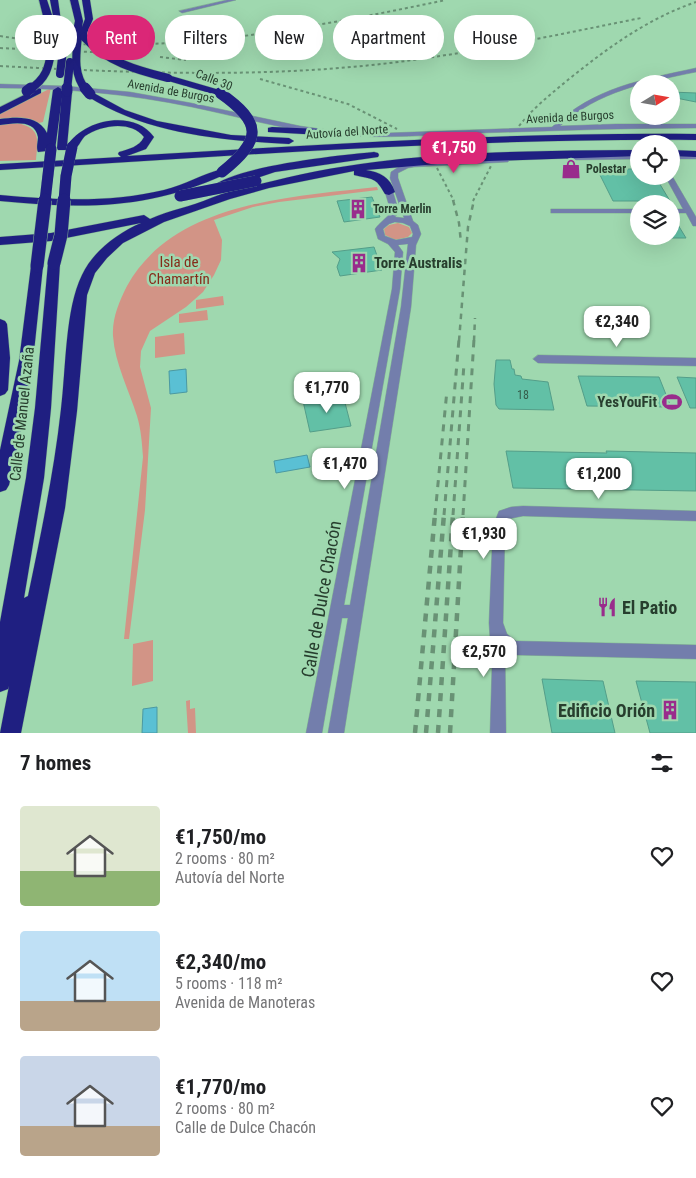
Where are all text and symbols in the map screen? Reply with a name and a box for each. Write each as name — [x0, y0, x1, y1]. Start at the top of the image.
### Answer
chip: Buy — [15, 15, 77, 60]
chip: Rent — [87, 15, 155, 60]
chip: Filters — [165, 15, 245, 60]
chip: New — [255, 15, 323, 60]
chip: Apartment — [333, 15, 444, 60]
chip: House — [454, 15, 535, 60]
street label: Calle 30 — [194, 67, 234, 93]
north arrow — [630, 75, 680, 125]
map controls — [630, 75, 680, 245]
street label: Avenida de Burgos — [126, 76, 216, 106]
street label: Avenida de Burgos — [526, 108, 614, 126]
street label: Autovía del Norte — [306, 122, 389, 142]
pin: €1,750 — [413, 132, 495, 174]
button: locate — [630, 135, 680, 185]
text: €1,750 — [432, 138, 476, 157]
shop icon: Polestar — [560, 158, 582, 180]
place label: Polestar — [586, 162, 626, 176]
button: layers — [630, 195, 680, 245]
building icon: Torre Merlin — [347, 198, 369, 220]
place label: Torre Merlin — [373, 202, 431, 216]
building icon: Torre Australis — [348, 252, 370, 274]
park label: Isla de Chamartín — [148, 253, 210, 288]
place label: Torre Australis — [374, 254, 463, 272]
pin: €2,340 — [576, 306, 658, 348]
text: €2,340 — [595, 312, 639, 331]
street label: Calle de Manuel Azaña — [6, 346, 38, 482]
pin: €1,770 — [286, 372, 368, 414]
text: €1,770 — [305, 378, 349, 397]
house number: 18 — [517, 388, 529, 402]
sports icon: YesYouFit — [661, 391, 683, 413]
place label: YesYouFit — [597, 393, 657, 411]
pin: €1,470 — [304, 448, 386, 490]
text: €1,470 — [323, 454, 367, 473]
pin: €1,200 — [558, 458, 640, 500]
text: €1,200 — [577, 464, 621, 483]
pin: €1,930 — [443, 518, 525, 560]
street label: Calle de Dulce Chacón — [297, 519, 345, 679]
text: €1,930 — [462, 524, 506, 543]
restaurant icon: El Patio — [596, 596, 618, 618]
place label: El Patio — [622, 597, 677, 618]
pin: €2,570 — [443, 636, 525, 678]
text: €2,570 — [462, 642, 506, 661]
building icon: Edificio Orión — [659, 699, 681, 721]
place label: Edificio Orión — [558, 700, 655, 721]
icon: filters — [648, 749, 676, 777]
text: 7 homes — [20, 751, 91, 775]
text: €1,750/mo — [175, 825, 266, 849]
icon: home — [60, 826, 120, 886]
icon: heart — [648, 842, 676, 870]
text: 2 rooms · 80 m² — [175, 849, 275, 868]
text: Autovía del Norte — [175, 868, 285, 887]
text: €2,340/mo — [175, 950, 266, 974]
icon: home — [60, 951, 120, 1011]
icon: heart — [648, 967, 676, 995]
text: 5 rooms · 118 m² — [175, 974, 283, 993]
text: Avenida de Manoteras — [175, 993, 315, 1012]
text: €1,770/mo — [175, 1075, 266, 1099]
icon: home — [60, 1076, 120, 1136]
icon: heart — [648, 1092, 676, 1120]
text: 2 rooms · 80 m² — [175, 1099, 275, 1118]
text: Calle de Dulce Chacón — [175, 1118, 316, 1137]

